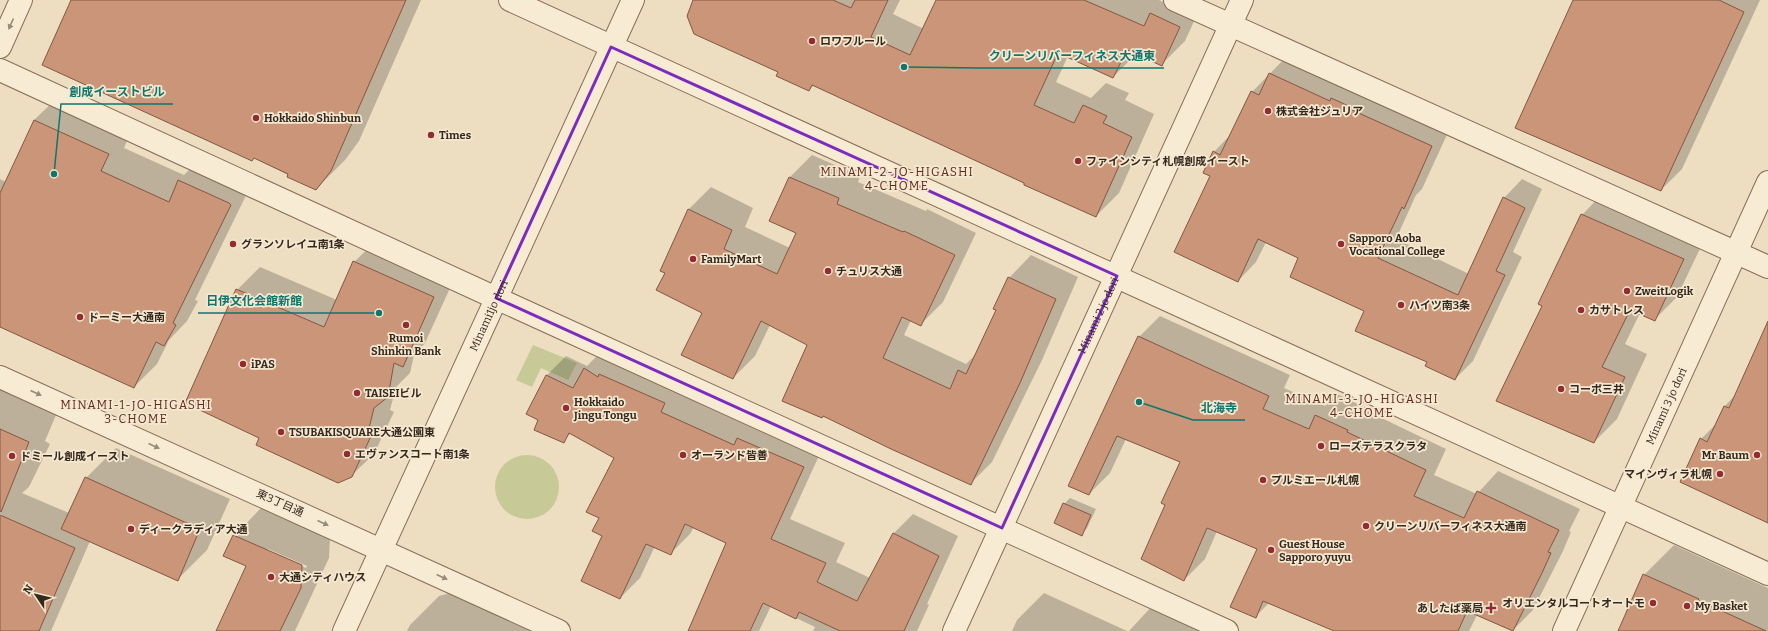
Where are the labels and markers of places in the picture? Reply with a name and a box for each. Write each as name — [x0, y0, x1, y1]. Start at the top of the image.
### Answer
place label: ロワフルール — [820, 35, 886, 48]
marker: ロワフルール — [807, 36, 817, 46]
callout: クリーンリバーフィネス大通東 — [980, 44, 1164, 68]
callout: 創成イーストビル — [61, 80, 173, 104]
place label: 株式会社ジュリア — [1276, 105, 1363, 118]
marker: 株式会社ジュリア — [1263, 106, 1273, 116]
place label: Hokkaido Shinbun — [264, 112, 361, 125]
marker: Hokkaido Shinbun — [251, 113, 261, 123]
place label: Times — [439, 129, 472, 142]
marker: Times — [426, 130, 436, 140]
place label: ファインシティ札幌創成イースト — [1086, 155, 1250, 168]
marker: ファインシティ札幌創成イースト — [1073, 156, 1083, 166]
place label: Sapporo Aoba Vocational College — [1349, 232, 1445, 258]
place label: グランソレイユ南1条 — [241, 238, 345, 251]
marker: グランソレイユ南1条 — [228, 239, 238, 249]
marker: Sapporo Aoba Vocational College — [1336, 239, 1346, 249]
place label: FamilyMart — [701, 253, 762, 266]
marker: FamilyMart — [688, 254, 698, 264]
place label: チュリス大通 — [836, 265, 902, 278]
marker: チュリス大通 — [823, 266, 833, 276]
place label: ZweitLogik — [1635, 285, 1694, 298]
marker: ZweitLogik — [1622, 286, 1632, 296]
callout: 日伊文化会館新館 — [198, 289, 310, 313]
place label: ハイツ南3条 — [1409, 299, 1470, 312]
marker: ハイツ南3条 — [1396, 300, 1406, 310]
place label: カサトレス — [1589, 304, 1644, 317]
marker: カサトレス — [1576, 305, 1586, 315]
place label: ドーミー大通南 — [88, 311, 165, 324]
marker: ドーミー大通南 — [75, 312, 85, 322]
marker: Rumoi Shinkin Bank — [401, 320, 411, 330]
place label: Rumoi Shinkin Bank — [371, 332, 441, 358]
place label: iPAS — [251, 358, 275, 371]
marker: iPAS — [238, 359, 248, 369]
place label: コーポ三井 — [1569, 383, 1624, 396]
marker: コーポ三井 — [1556, 384, 1566, 394]
place label: TAISEIビル — [365, 387, 421, 400]
marker: TAISEIビル — [352, 388, 362, 398]
place label: Hokkaido Jingu Tongu — [573, 396, 637, 422]
callout: 北海寺 — [1193, 396, 1245, 420]
marker: Hokkaido Jingu Tongu — [561, 403, 571, 413]
place label: TSUBAKISQUARE大通公園東 — [289, 426, 435, 439]
marker: TSUBAKISQUARE大通公園東 — [276, 427, 286, 437]
place label: ローズテラスクラタ — [1329, 440, 1427, 453]
marker: ローズテラスクラタ — [1316, 441, 1326, 451]
place label: エヴァンスコート南1条 — [355, 448, 470, 461]
marker: エヴァンスコート南1条 — [342, 449, 352, 459]
place label: オーランド皆善 — [691, 449, 768, 462]
place label: Mr Baum — [1702, 449, 1750, 462]
place label: ドミール創成イースト — [20, 450, 129, 463]
marker: オーランド皆善 — [678, 450, 688, 460]
marker: Mr Baum — [1752, 450, 1762, 460]
marker: ドミール創成イースト — [7, 451, 17, 461]
place label: マインヴィラ札幌 — [1624, 468, 1712, 481]
marker: マインヴィラ札幌 — [1715, 469, 1725, 479]
place label: プルミエール札幌 — [1271, 474, 1359, 487]
marker: プルミエール札幌 — [1258, 475, 1268, 485]
place label: クリーンリバーフィネス大通南 — [1374, 520, 1527, 533]
marker: クリーンリバーフィネス大通南 — [1361, 521, 1371, 531]
place label: ディークラディア大通 — [139, 523, 247, 536]
marker: ディークラディア大通 — [126, 524, 136, 534]
place label: Guest House Sapporo yuyu — [1279, 538, 1351, 564]
marker: Guest House Sapporo yuyu — [1266, 545, 1276, 555]
place label: 大通シティハウス — [279, 571, 366, 584]
marker: 大通シティハウス — [266, 572, 276, 582]
place label: オリエンタルコートオートモ — [1502, 597, 1645, 610]
marker: オリエンタルコートオートモ — [1648, 598, 1658, 608]
place label: My Basket — [1695, 600, 1748, 613]
marker: My Basket — [1682, 601, 1692, 611]
place label: あしたば薬局 — [1417, 602, 1483, 615]
marker: あしたば薬局 — [1486, 603, 1496, 613]

